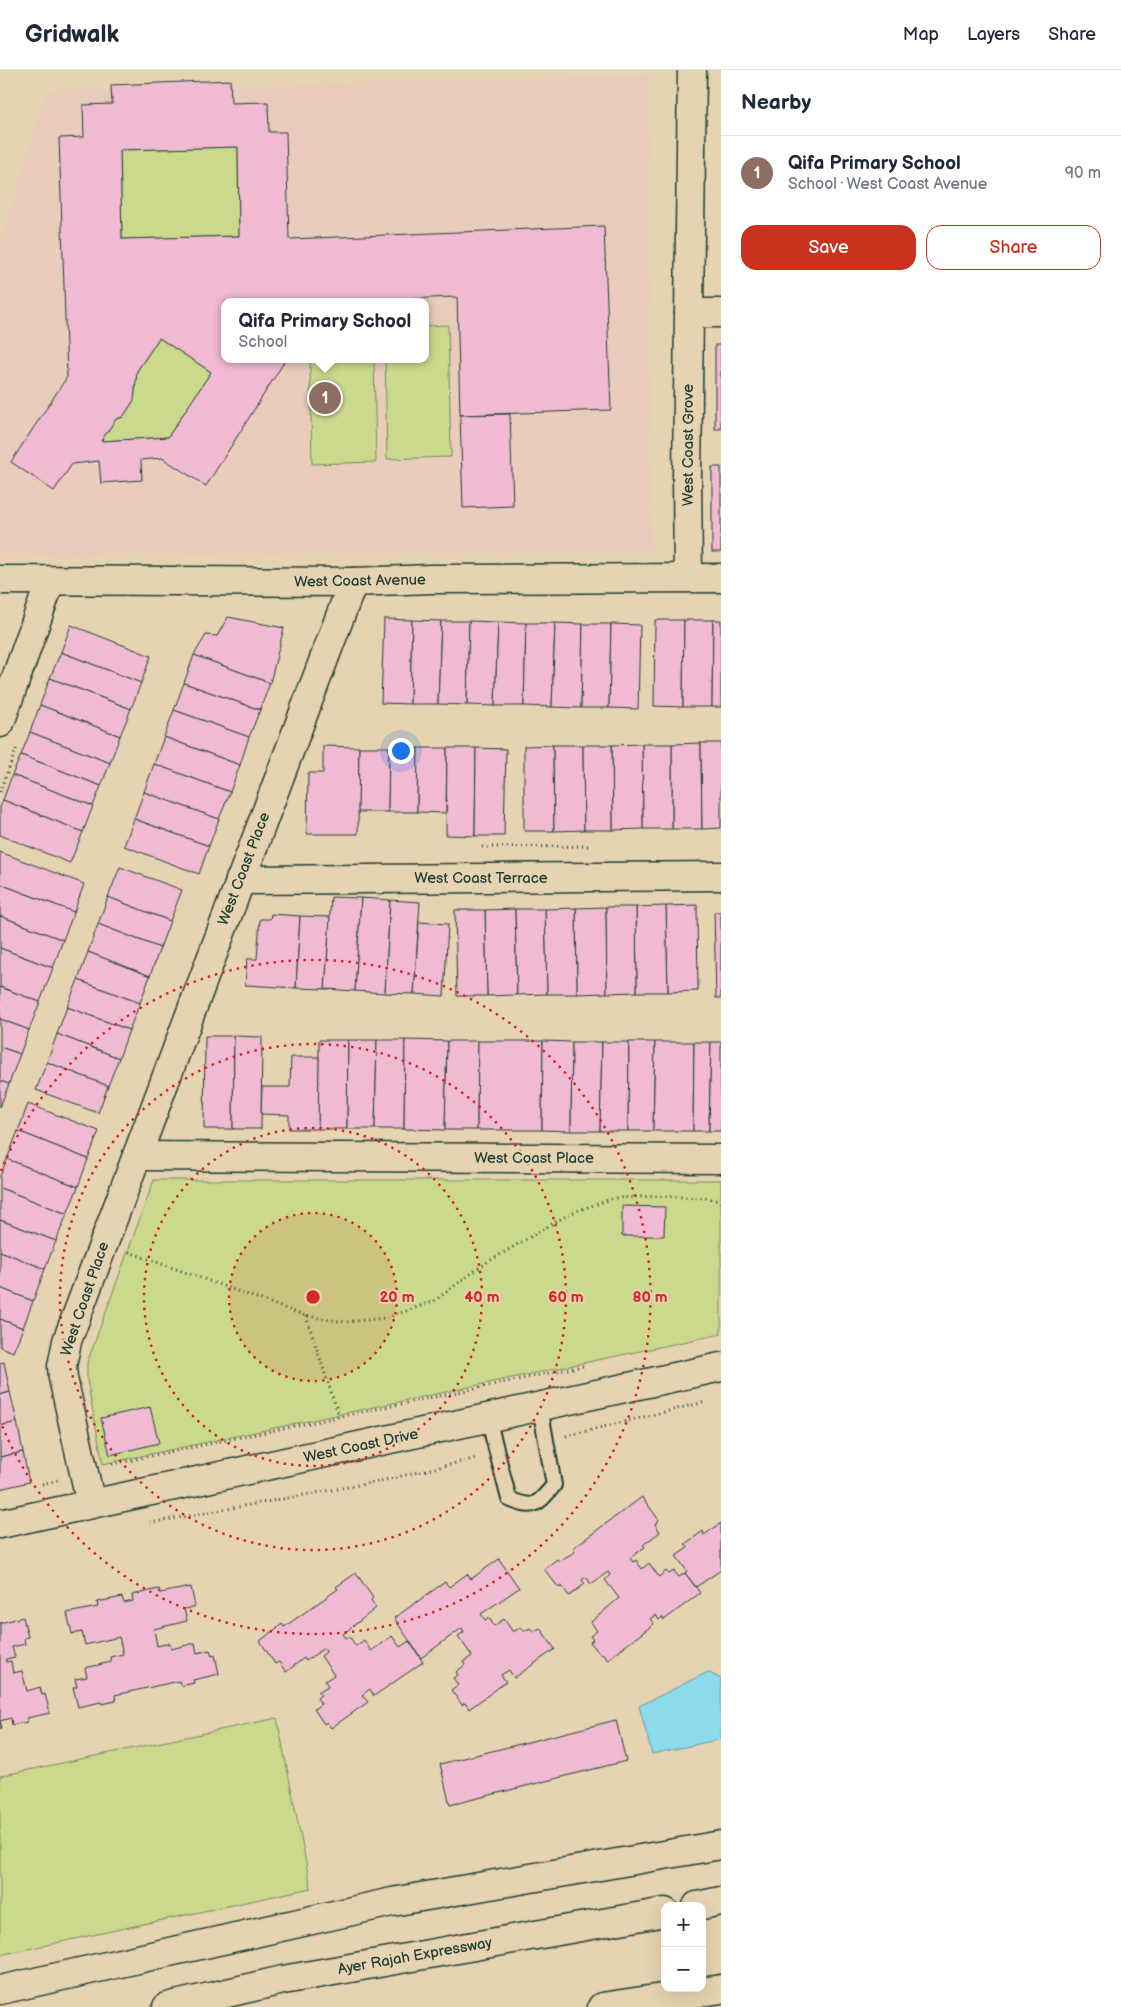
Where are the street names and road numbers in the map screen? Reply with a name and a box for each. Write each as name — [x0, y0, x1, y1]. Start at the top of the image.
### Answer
street label: West Coast Grove — [679, 384, 698, 506]
street label: West Coast Avenue — [294, 570, 426, 592]
street label: West Coast Place — [214, 810, 274, 928]
street label: West Coast Terrace — [414, 869, 548, 888]
street label: West Coast Place — [474, 1149, 594, 1168]
street label: West Coast Place — [57, 1239, 113, 1359]
street label: West Coast Drive — [302, 1425, 420, 1467]
street label: Ayer Rajah Expressway — [336, 1933, 494, 1979]

